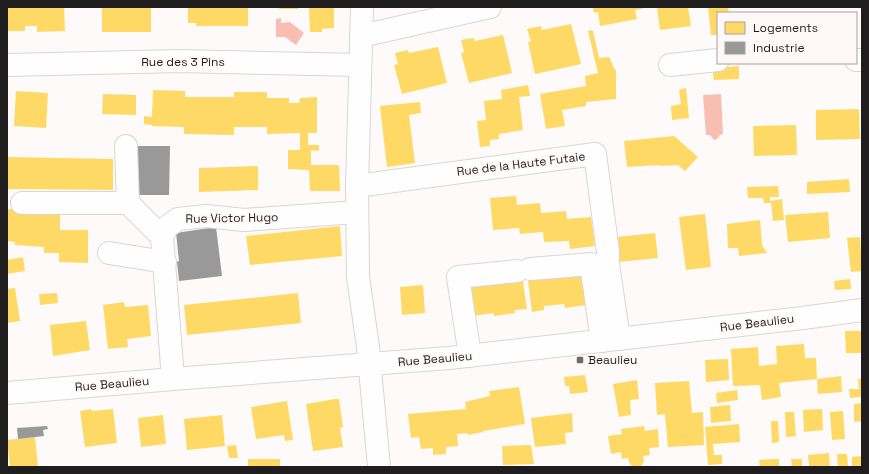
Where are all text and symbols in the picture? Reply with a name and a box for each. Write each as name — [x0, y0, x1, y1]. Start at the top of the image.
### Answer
legend — [717, 12, 857, 64]
text: Logements — [753, 20, 818, 36]
text: Industrie — [753, 40, 805, 56]
street label: Rue des 3 Pins — [141, 54, 225, 70]
street label: Rue de la Haute Futaie — [456, 148, 586, 180]
street label: Rue Victor Hugo — [185, 209, 279, 227]
street label: Rue Beaulieu — [719, 311, 795, 335]
street label: Rue Beaulieu — [397, 348, 473, 370]
place label: Beaulieu — [588, 352, 637, 368]
marker: Beaulieu — [575, 355, 585, 365]
street label: Rue Beaulieu — [74, 373, 150, 395]

